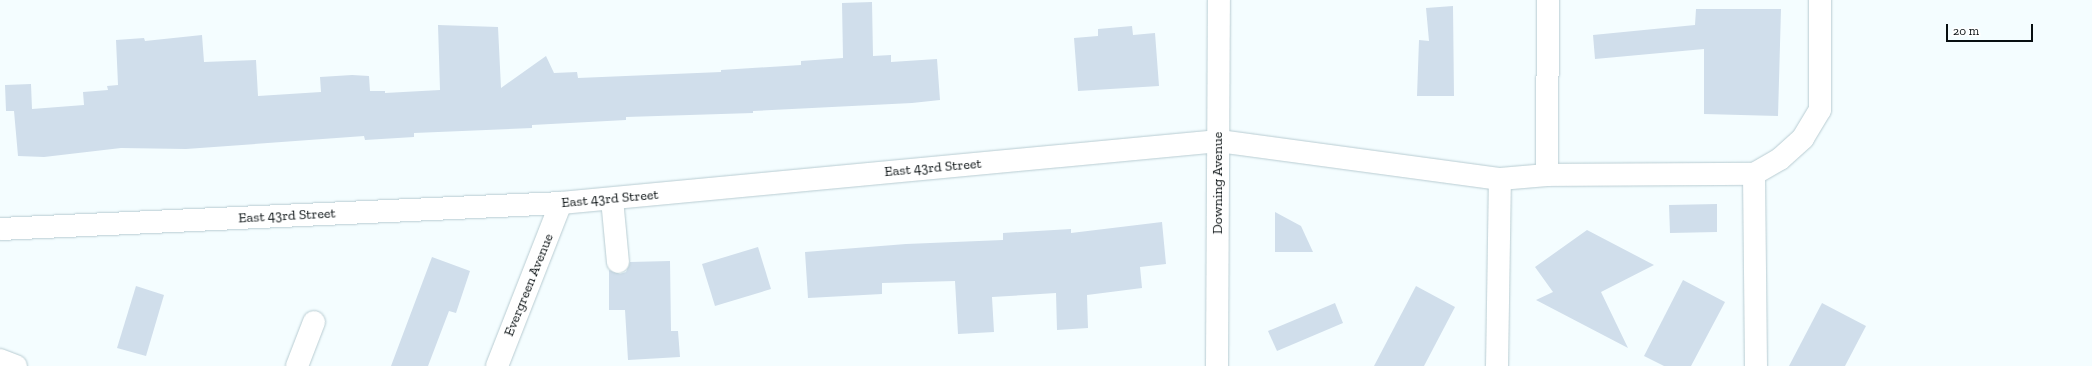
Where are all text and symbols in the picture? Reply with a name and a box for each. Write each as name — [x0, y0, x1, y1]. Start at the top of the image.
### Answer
scale bar — [1948, 16, 2035, 42]
text: 20 m — [1953, 24, 1979, 38]
street label: Downing Avenue — [1210, 132, 1226, 234]
street label: East 43rd Street — [884, 155, 982, 181]
street label: East 43rd Street — [561, 186, 659, 212]
street label: East 43rd Street — [238, 205, 336, 227]
street label: Evergreen Avenue — [501, 231, 557, 339]

